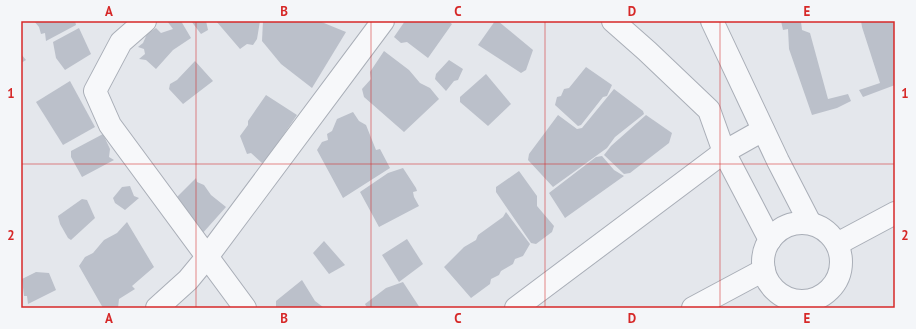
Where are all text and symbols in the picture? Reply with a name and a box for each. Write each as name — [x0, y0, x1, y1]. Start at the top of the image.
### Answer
text: A — [105, 3, 113, 20]
text: B — [280, 3, 288, 20]
text: C — [454, 3, 462, 20]
text: D — [628, 3, 636, 20]
text: E — [804, 3, 811, 20]
text: 1 — [7, 85, 15, 102]
text: 1 — [901, 85, 909, 102]
text: 2 — [7, 227, 15, 244]
text: 2 — [901, 227, 909, 244]
text: A — [105, 310, 113, 327]
text: B — [280, 310, 288, 327]
text: C — [454, 310, 462, 327]
text: D — [628, 310, 636, 327]
text: E — [804, 310, 811, 327]

